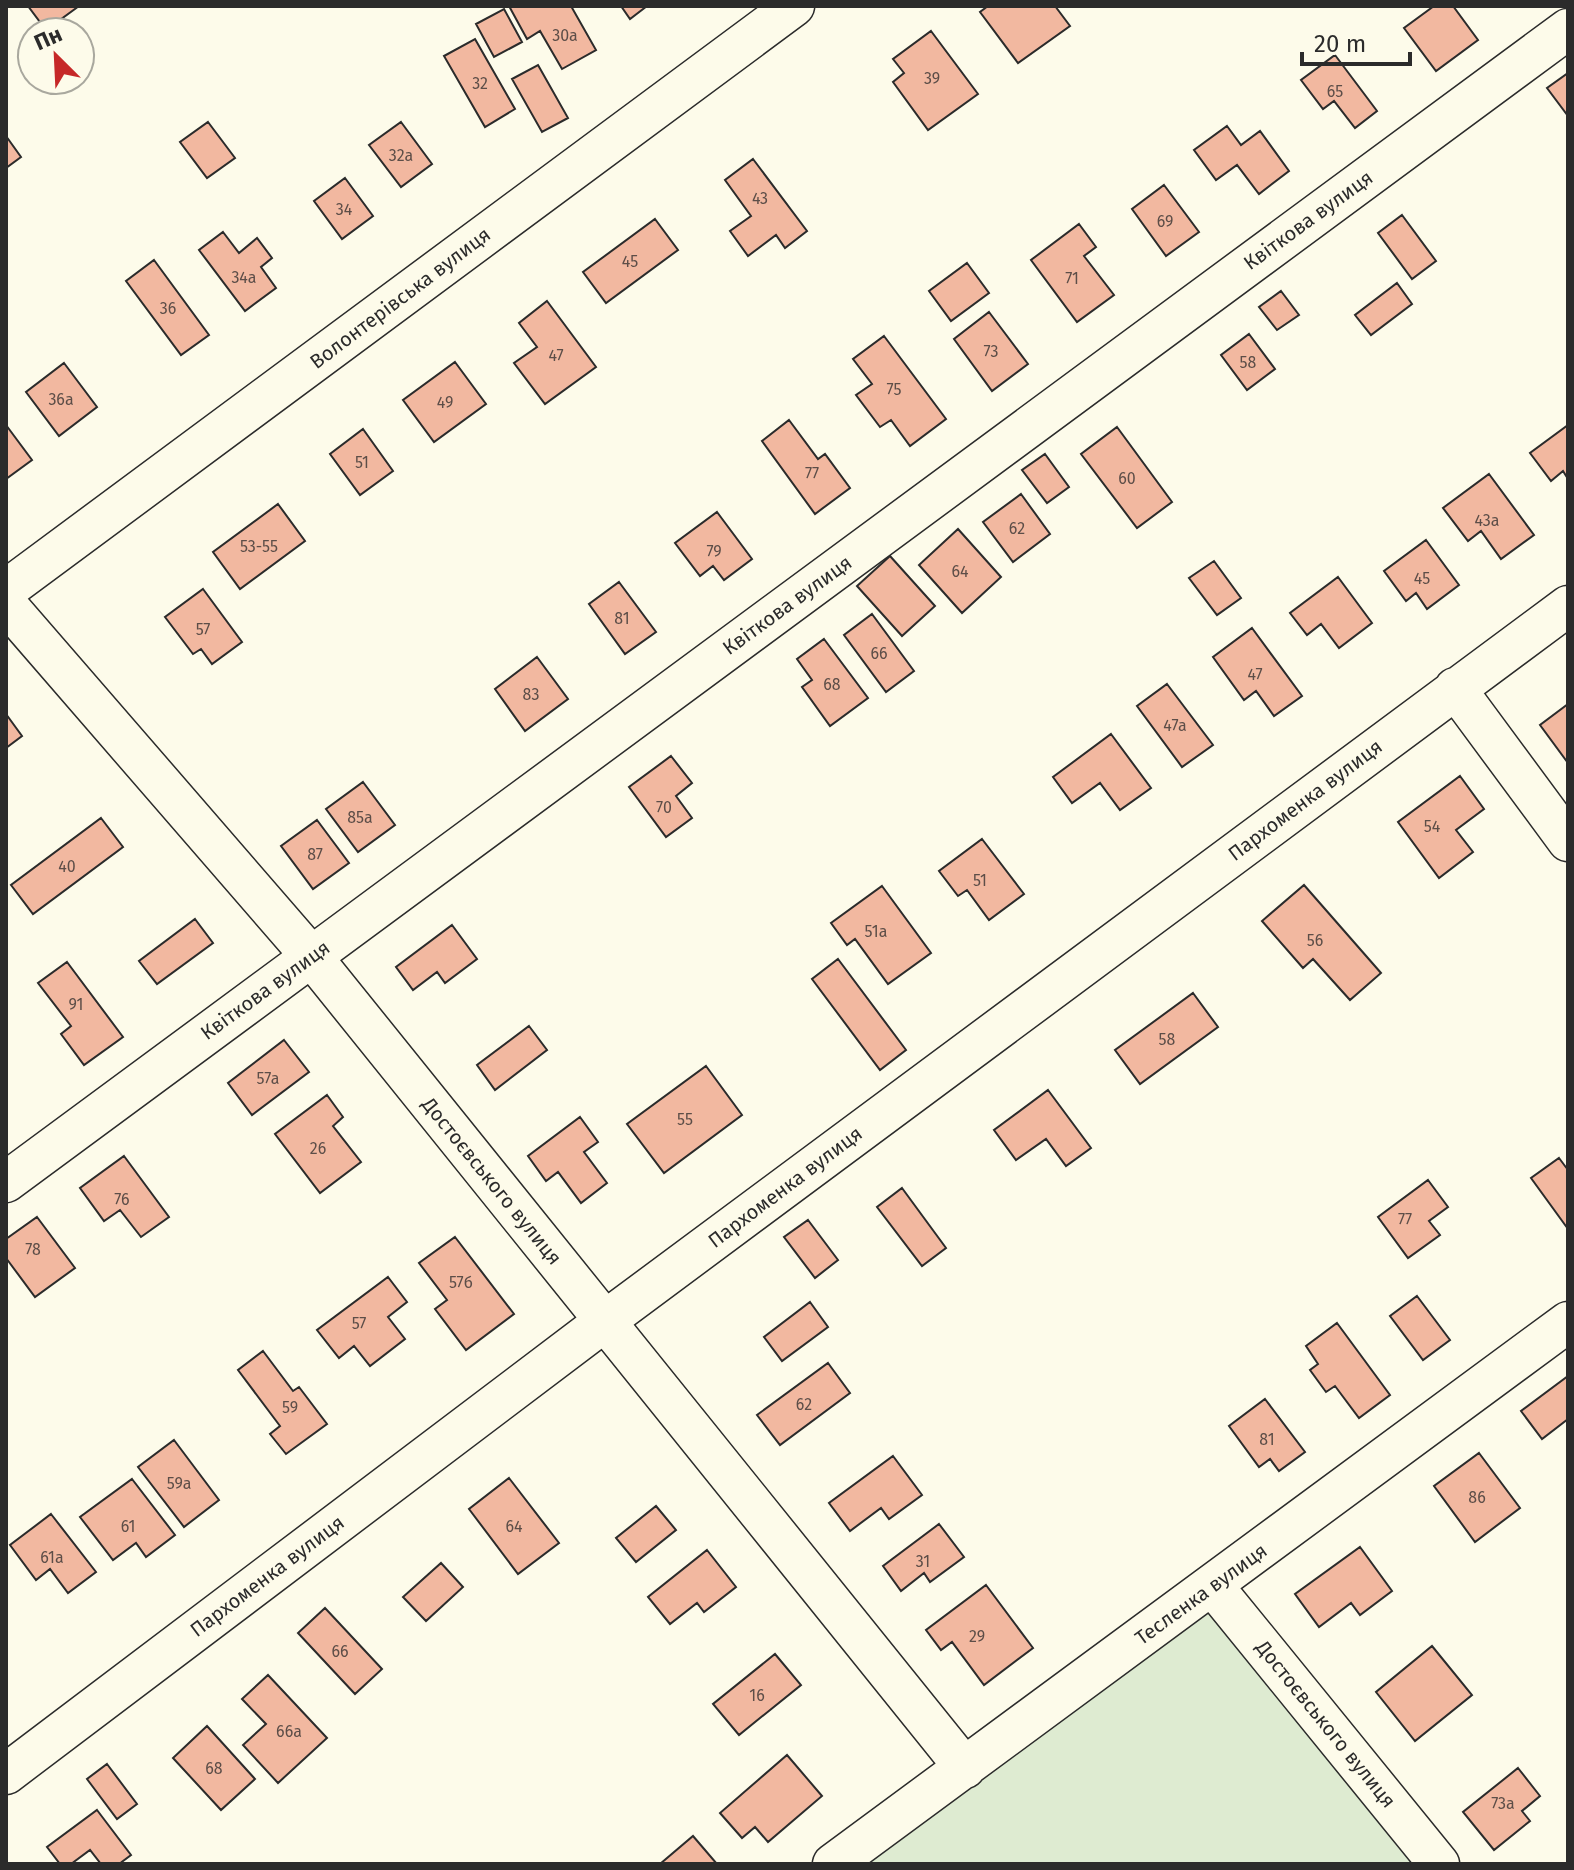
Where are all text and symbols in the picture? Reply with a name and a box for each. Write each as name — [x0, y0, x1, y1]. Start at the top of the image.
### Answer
north arrow — [16, 16, 96, 96]
scale bar — [1302, 16, 1410, 66]
text: Пн — [30, 20, 66, 56]
house number: 30а — [552, 26, 578, 45]
text: 20 m — [1314, 30, 1366, 58]
house number: 39 — [924, 69, 940, 88]
house number: 32 — [472, 74, 488, 93]
house number: 65 — [1327, 82, 1343, 101]
house number: 32а — [389, 146, 413, 165]
street label: Квіткова вулиця — [1239, 165, 1377, 275]
house number: 43 — [752, 189, 768, 208]
house number: 34 — [336, 200, 353, 219]
house number: 69 — [1157, 212, 1173, 231]
street label: Волонтерівська вулиця — [305, 222, 495, 374]
house number: 45 — [622, 252, 638, 271]
house number: 34а — [231, 268, 257, 287]
house number: 71 — [1065, 269, 1079, 288]
house number: 36 — [160, 299, 176, 318]
house number: 73 — [984, 342, 998, 361]
house number: 47 — [548, 346, 564, 365]
house number: 58 — [1240, 353, 1257, 372]
house number: 75 — [887, 380, 901, 399]
house number: 36а — [48, 390, 74, 409]
house number: 49 — [437, 393, 453, 412]
house number: 51 — [355, 453, 369, 472]
house number: 77 — [805, 464, 819, 483]
house number: 60 — [1118, 469, 1136, 488]
house number: 43а — [1475, 511, 1499, 530]
house number: 62 — [1009, 519, 1025, 538]
house number: 53-55 — [240, 537, 278, 556]
house number: 79 — [706, 542, 722, 561]
street label: Квіткова вулиця — [718, 550, 856, 660]
house number: 64 — [951, 562, 969, 581]
house number: 45 — [1414, 569, 1430, 588]
house number: 81 — [614, 609, 630, 628]
house number: 57 — [196, 620, 210, 639]
house number: 66 — [870, 644, 888, 663]
house number: 47 — [1247, 665, 1263, 684]
house number: 68 — [823, 675, 841, 694]
house number: 83 — [523, 685, 539, 704]
house number: 47а — [1163, 716, 1187, 735]
street label: Пархоменка вулиця — [1223, 734, 1387, 866]
house number: 70 — [656, 798, 672, 817]
house number: 85а — [347, 808, 373, 827]
house number: 54 — [1424, 817, 1441, 836]
house number: 87 — [307, 845, 323, 864]
house number: 40 — [58, 857, 76, 876]
house number: 51 — [973, 871, 987, 890]
house number: 51а — [865, 922, 887, 941]
house number: 56 — [1307, 931, 1323, 950]
street label: Квіткова вулиця — [196, 935, 334, 1045]
house number: 91 — [68, 995, 84, 1014]
house number: 58 — [1159, 1030, 1176, 1049]
house number: 57а — [257, 1069, 279, 1088]
street label: Достоєвського вулиця — [417, 1092, 567, 1269]
house number: 55 — [677, 1110, 693, 1129]
street label: Пархоменка вулиця — [703, 1121, 867, 1253]
house number: 26 — [310, 1139, 326, 1158]
house number: 76 — [114, 1190, 130, 1209]
house number: 77 — [1398, 1210, 1412, 1229]
house number: 78 — [25, 1240, 41, 1259]
house number: 57б — [449, 1273, 473, 1292]
house number: 57 — [352, 1314, 366, 1333]
house number: 62 — [796, 1395, 812, 1414]
house number: 59 — [282, 1398, 298, 1417]
house number: 81 — [1259, 1430, 1275, 1449]
house number: 59а — [167, 1474, 191, 1493]
house number: 86 — [1468, 1488, 1486, 1507]
street label: Пархоменка вулиця — [185, 1510, 349, 1642]
house number: 61 — [121, 1517, 135, 1536]
house number: 64 — [505, 1517, 523, 1536]
street label: Тесленка вулиця — [1130, 1538, 1272, 1650]
house number: 61а — [40, 1548, 64, 1567]
house number: 31 — [916, 1552, 930, 1571]
house number: 29 — [969, 1627, 985, 1646]
street label: Достоєвського вулиця — [1251, 1635, 1401, 1812]
house number: 66 — [331, 1642, 349, 1661]
house number: 16 — [749, 1686, 765, 1705]
house number: 66а — [276, 1722, 302, 1741]
house number: 68 — [205, 1759, 223, 1778]
house number: 73а — [1491, 1794, 1515, 1813]

